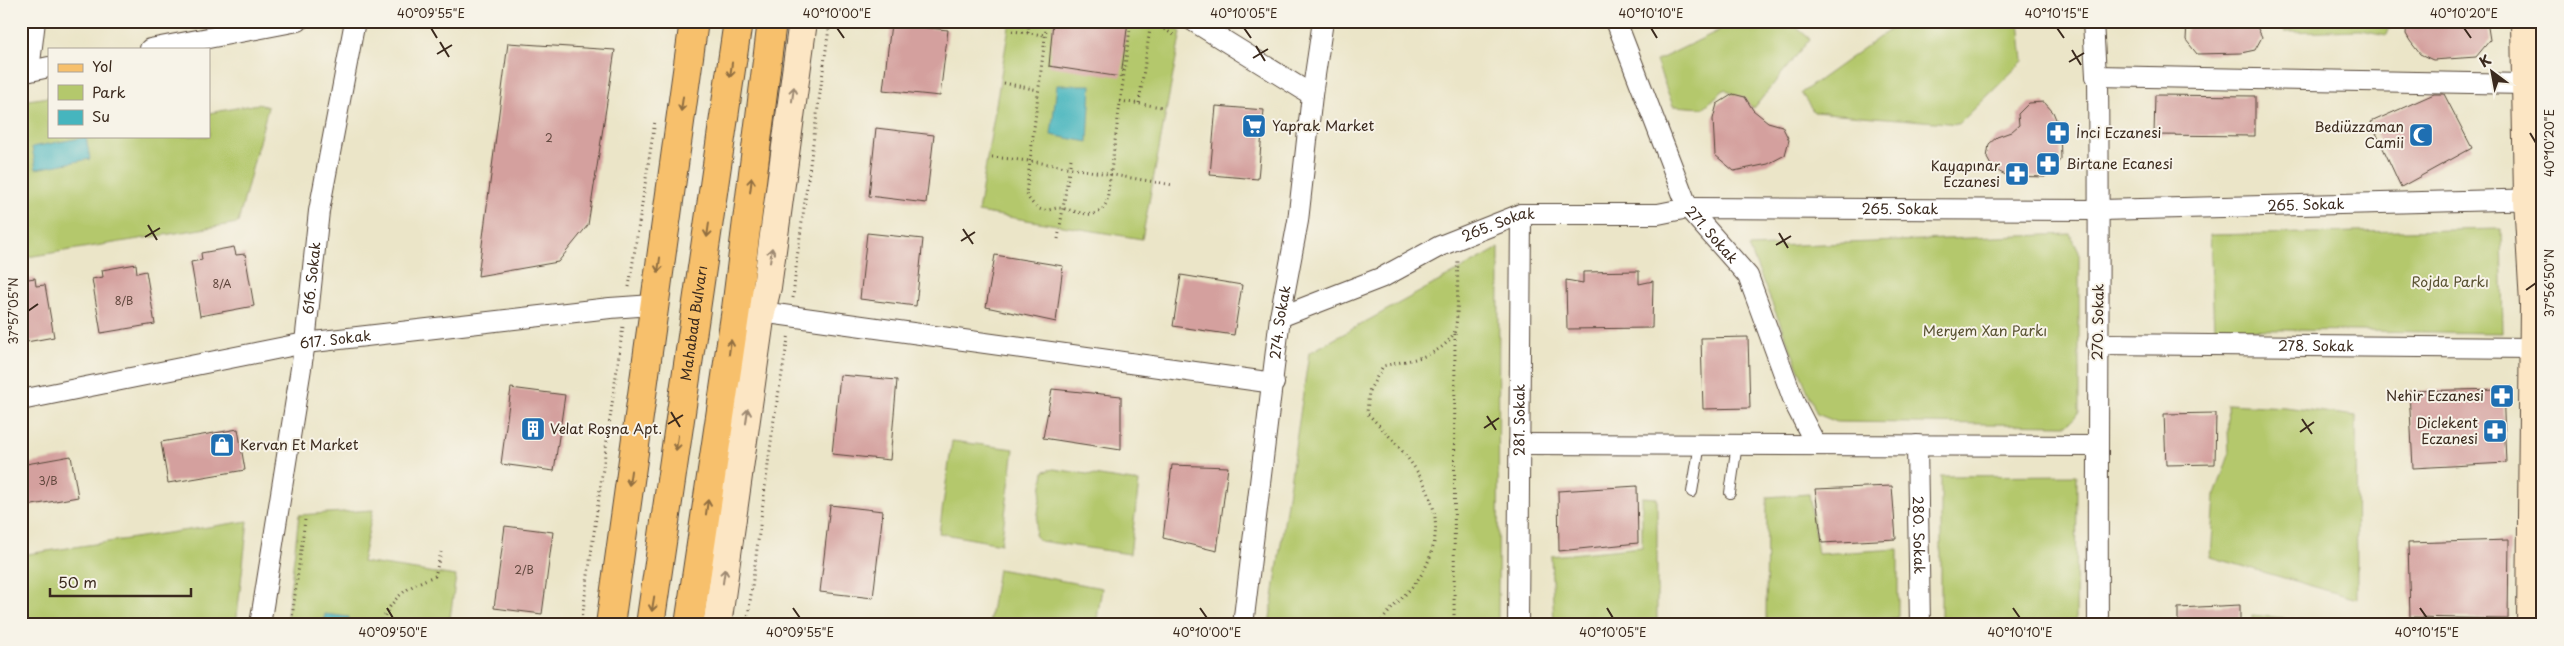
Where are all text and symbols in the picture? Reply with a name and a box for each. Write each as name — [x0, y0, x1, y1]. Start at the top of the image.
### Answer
text: 40°09'55"E — [397, 4, 465, 22]
text: 40°10'00"E — [803, 4, 871, 22]
text: 40°10'05"E — [1210, 4, 1278, 22]
text: 40°10'10"E — [1618, 4, 1684, 22]
text: 40°10'15"E — [2025, 4, 2089, 22]
text: 40°10'20"E — [2430, 4, 2498, 22]
legend — [48, 48, 210, 138]
north arrow — [2466, 48, 2516, 98]
text: K — [2475, 49, 2495, 72]
text: Yol — [92, 54, 113, 77]
one-way arrow — [725, 61, 735, 77]
text: Park — [92, 80, 126, 103]
one-way arrow — [788, 86, 798, 102]
one-way arrow — [677, 96, 687, 112]
text: Su — [92, 104, 110, 127]
text: 40°10'20"E — [2540, 109, 2558, 177]
supermarket icon: Yaprak Market — [1241, 113, 1267, 139]
place label: Yaprak Market — [1272, 115, 1374, 136]
place label: Bediüzzaman Camii — [2314, 116, 2404, 153]
pharmacy icon: İnci Eczanesi — [2045, 120, 2071, 146]
place label: İnci Eczanesi — [2076, 122, 2162, 143]
mosque icon: Bediüzzaman Camii — [2408, 122, 2434, 148]
house number: 2 — [545, 129, 553, 146]
pharmacy icon: Birtane Ecanesi — [2035, 151, 2061, 177]
place label: Birtane Ecanesi — [2066, 153, 2173, 174]
place label: Kayapınar Eczanesi — [1931, 155, 2001, 192]
pharmacy icon: Kayapınar Eczanesi — [2004, 161, 2030, 187]
one-way arrow — [746, 178, 756, 194]
street label: 265. Sokak — [2267, 193, 2345, 216]
street label: 265. Sokak — [1861, 198, 1938, 219]
street label: 271. Sokak — [1681, 201, 1743, 268]
street label: 265. Sokak — [1458, 203, 1535, 246]
one-way arrow — [702, 222, 712, 238]
street label: 616. Sokak — [297, 240, 326, 315]
one-way arrow — [767, 247, 777, 263]
text: 37°56'50"N — [2540, 249, 2558, 317]
one-way arrow — [653, 257, 663, 273]
street label: Mahabad Bulvarı — [675, 264, 712, 382]
park label: Rojda Parkı — [2411, 271, 2489, 292]
house number: 8/A — [212, 275, 232, 292]
text: 37°57'05"N — [4, 277, 22, 345]
street label: 274. Sokak — [1264, 283, 1296, 360]
street label: 270. Sokak — [2086, 283, 2109, 361]
house number: 8/B — [115, 292, 133, 309]
park label: Meryem Xan Parkı — [1923, 320, 2047, 341]
street label: 617. Sokak — [298, 325, 372, 354]
street label: 278. Sokak — [2278, 335, 2354, 356]
one-way arrow — [725, 339, 735, 355]
pharmacy icon: Nehir Eczanesi — [2489, 383, 2515, 409]
street label: 281. Sokak — [1508, 384, 1530, 456]
place label: Nehir Eczanesi — [2386, 385, 2484, 406]
one-way arrow — [742, 408, 752, 424]
place label: Diclekent Eczanesi — [2416, 412, 2478, 449]
building icon: Velat Roşna Apt. — [520, 416, 546, 442]
place label: Velat Roşna Apt. — [550, 418, 662, 439]
pharmacy icon: Diclekent Eczanesi — [2482, 418, 2508, 444]
shop icon: Kervan Et Market — [209, 432, 235, 458]
place label: Kervan Et Market — [240, 434, 359, 455]
one-way arrow — [672, 435, 682, 451]
one-way arrow — [624, 470, 634, 486]
house number: 3/B — [38, 472, 58, 489]
street label: 280. Sokak — [1908, 496, 1930, 574]
one-way arrow — [702, 500, 712, 516]
house number: 2/B — [514, 561, 534, 578]
scale bar — [50, 566, 191, 598]
one-way arrow — [719, 569, 729, 585]
text: 50 m — [58, 570, 97, 593]
one-way arrow — [648, 596, 658, 612]
text: 40°09'50"E — [359, 623, 427, 641]
text: 40°09'55"E — [766, 623, 834, 641]
text: 40°10'00"E — [1173, 623, 1241, 641]
text: 40°10'05"E — [1579, 623, 1647, 641]
text: 40°10'10"E — [1987, 623, 2053, 641]
text: 40°10'15"E — [2395, 623, 2459, 641]

